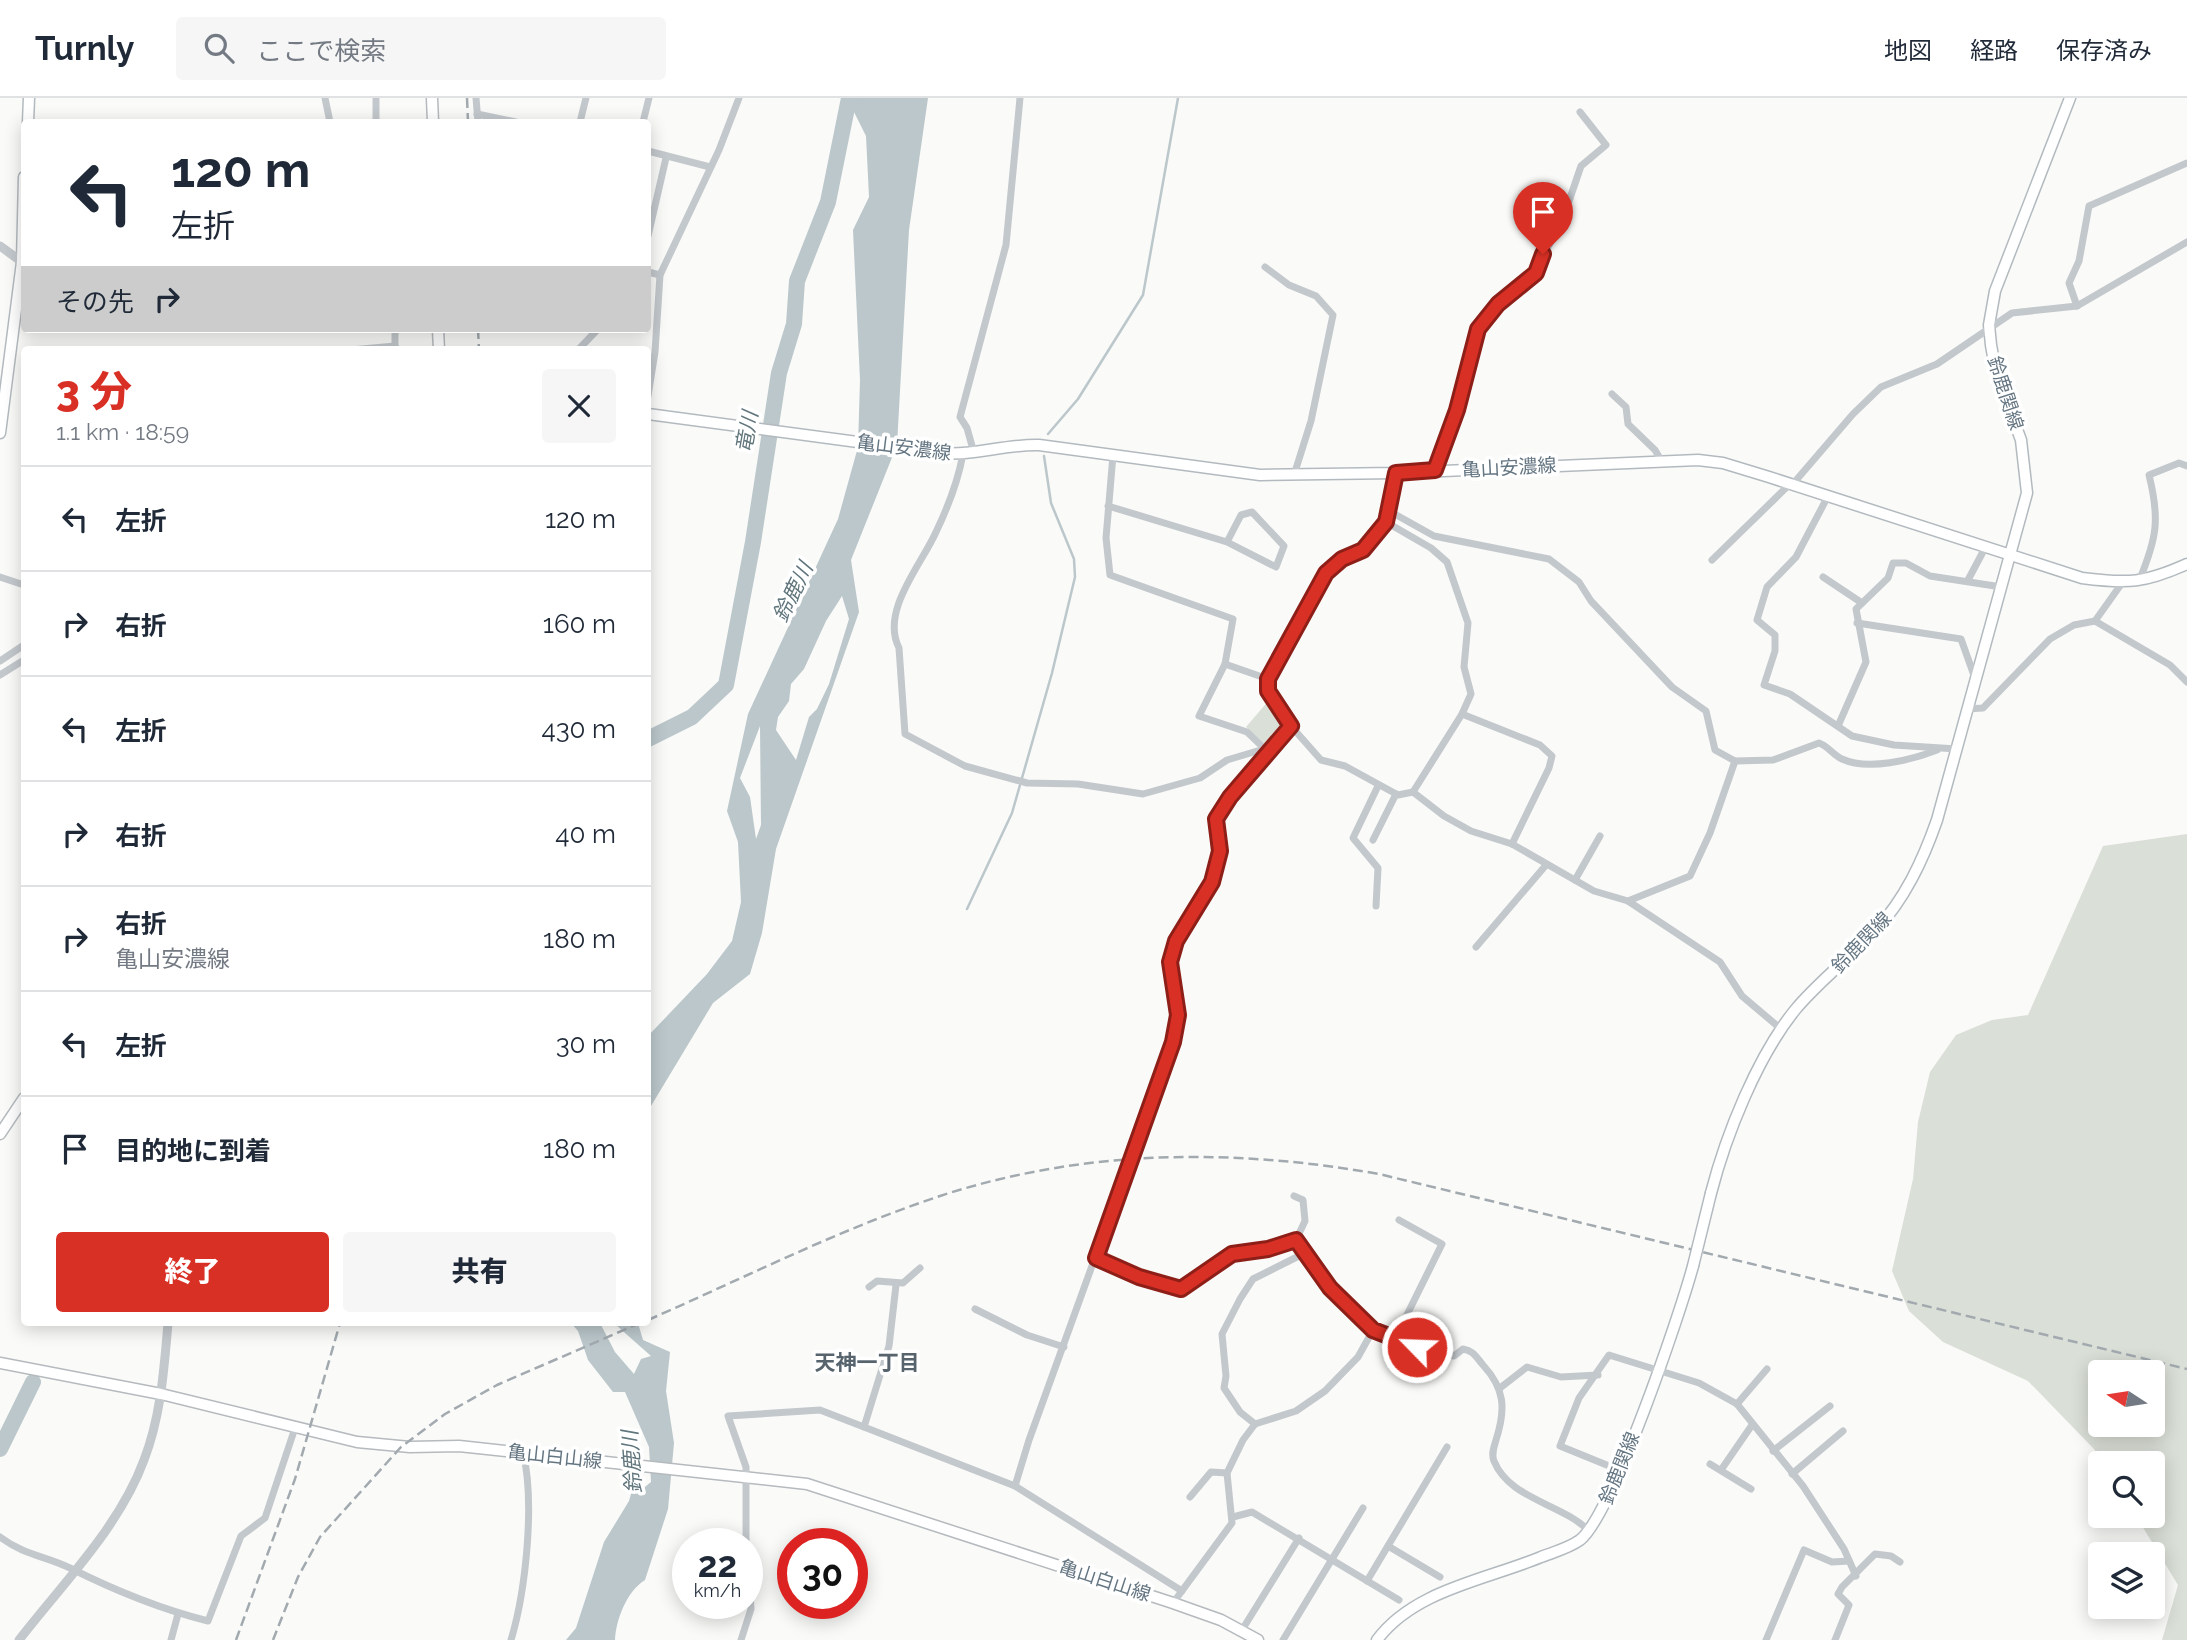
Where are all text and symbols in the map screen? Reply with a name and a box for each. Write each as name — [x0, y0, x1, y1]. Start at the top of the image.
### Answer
search box — [176, 17, 666, 80]
text: Turnly — [35, 29, 134, 68]
icon: search — [200, 29, 238, 67]
text: ここで検索 — [256, 36, 386, 66]
text: 地図 — [1884, 36, 1932, 65]
text: 経路 — [1970, 36, 2018, 65]
text: 保存済み — [2056, 36, 2152, 65]
text: 120 m — [171, 141, 310, 198]
icon: left — [56, 147, 147, 238]
pin — [1513, 182, 1573, 254]
icon: arrive — [1524, 193, 1562, 231]
text: 左折 — [171, 207, 235, 244]
icon: right — [148, 280, 186, 318]
text: その先 — [56, 287, 134, 317]
street label: 鈴鹿関線 — [1984, 353, 2028, 433]
text: 3 分 — [56, 367, 132, 416]
button: close — [542, 369, 616, 443]
water label: 竜川 — [731, 407, 763, 455]
text: 1.1 km · 18:59 — [56, 418, 189, 445]
street label: 亀山安濃線 — [856, 430, 952, 464]
street label: 亀山安濃線 — [1461, 454, 1557, 480]
icon: left — [56, 500, 94, 538]
text: 120 m — [545, 504, 616, 534]
text: 左折 — [115, 506, 167, 536]
water label: 鈴鹿川 — [768, 556, 818, 626]
icon: right — [56, 605, 94, 643]
text: 160 m — [543, 609, 616, 639]
text: 右折 — [115, 611, 167, 641]
icon: left — [56, 710, 94, 748]
text: 430 m — [541, 714, 616, 744]
text: 左折 — [115, 716, 167, 746]
icon: right — [56, 815, 94, 853]
text: 40 m — [555, 819, 616, 849]
text: 右折 — [115, 821, 167, 851]
street label: 鈴鹿関線 — [1827, 907, 1895, 977]
text: 右折 — [115, 909, 167, 939]
icon: right — [56, 920, 94, 958]
text: 180 m — [543, 924, 616, 954]
text: 亀山安濃線 — [115, 945, 230, 972]
icon: left — [56, 1025, 94, 1063]
text: 30 m — [556, 1029, 616, 1059]
text: 左折 — [115, 1031, 167, 1061]
icon: arrive — [56, 1130, 94, 1168]
text: 180 m — [543, 1134, 616, 1164]
text: 目的地に到着 — [115, 1136, 271, 1166]
button: 終了 — [56, 1232, 329, 1312]
button: 共有 — [343, 1232, 616, 1312]
position arrow — [1380, 1310, 1454, 1384]
district label: 天神一丁目 — [815, 1350, 920, 1375]
north arrow — [2088, 1360, 2165, 1437]
map controls — [2088, 1360, 2165, 1619]
water label: 鈴鹿川 — [617, 1428, 646, 1494]
street label: 鈴鹿関線 — [1595, 1429, 1643, 1507]
street label: 亀山白山線 — [507, 1440, 603, 1472]
button: search — [2088, 1451, 2165, 1528]
speed limit sign: 30 — [777, 1528, 868, 1619]
button: layers — [2088, 1542, 2165, 1619]
text: 22 — [698, 1544, 737, 1585]
street label: 亀山白山線 — [1056, 1555, 1154, 1605]
text: km/h — [694, 1580, 741, 1601]

